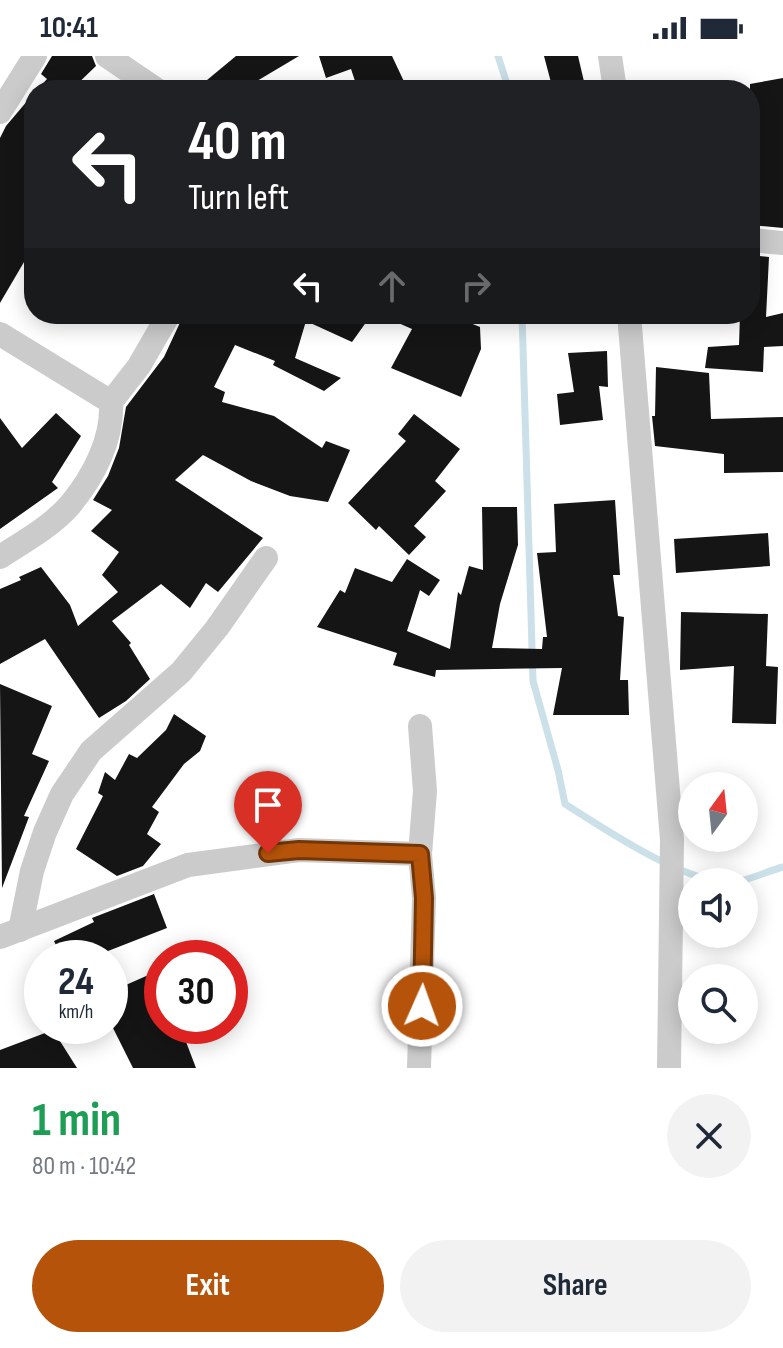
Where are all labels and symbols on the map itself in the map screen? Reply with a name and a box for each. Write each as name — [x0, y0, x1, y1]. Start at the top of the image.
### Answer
pin — [234, 771, 302, 853]
north arrow — [678, 772, 758, 852]
speed limit sign: 30 — [144, 940, 248, 1044]
position arrow — [380, 964, 464, 1048]

